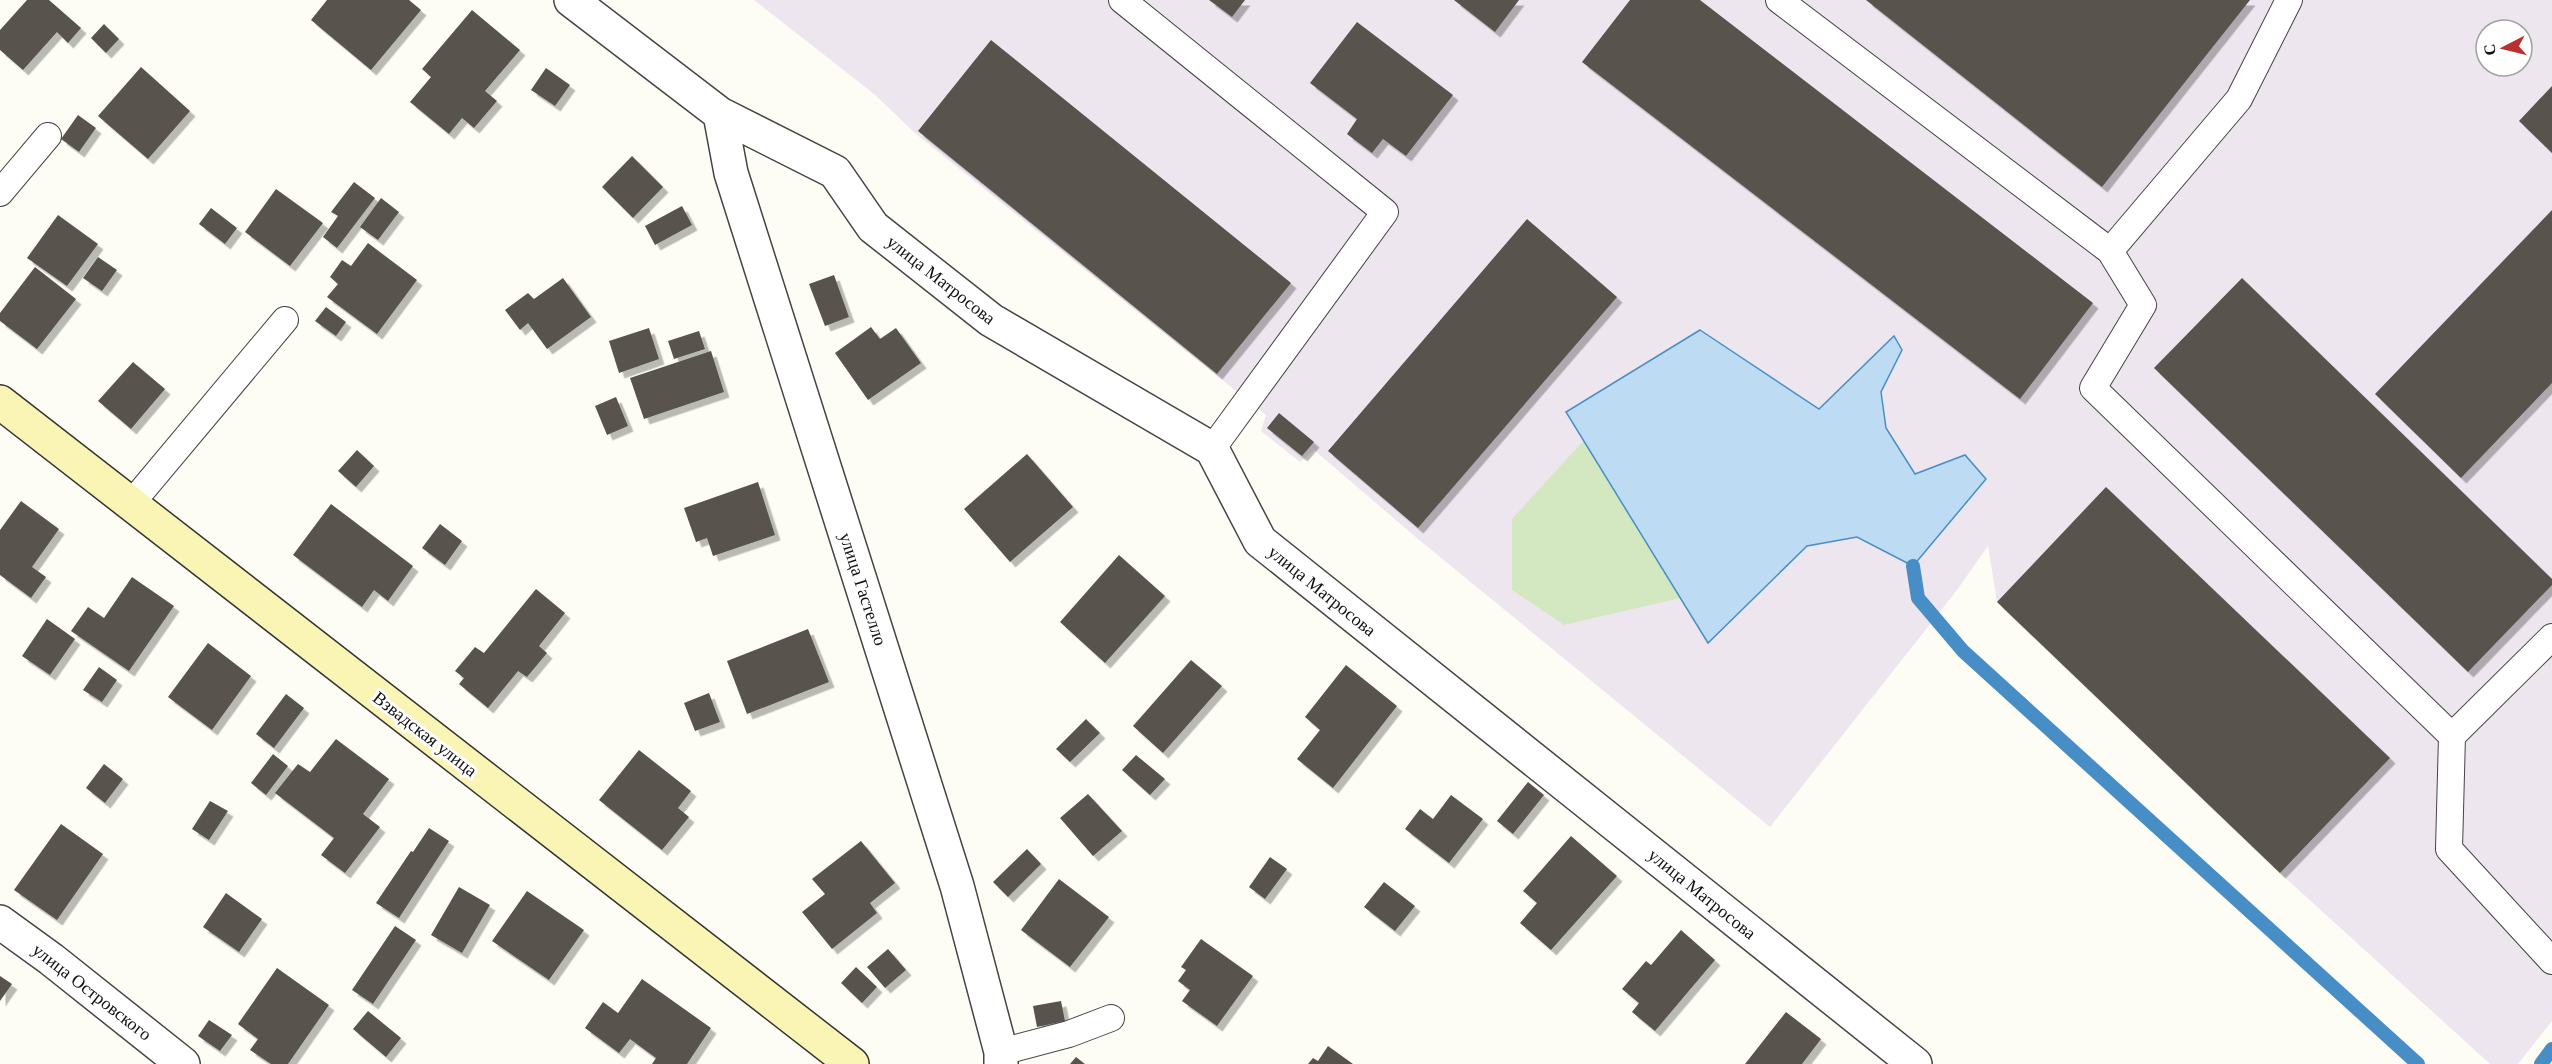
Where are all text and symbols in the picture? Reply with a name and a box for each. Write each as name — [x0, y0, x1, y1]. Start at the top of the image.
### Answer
north arrow — [2474, 18, 2534, 78]
text: С — [2480, 43, 2499, 57]
street label: улица Матросова — [883, 231, 999, 329]
street label: улица Гастелло — [835, 530, 891, 648]
street label: улица Матросова — [1264, 542, 1380, 640]
street label: Взвадская улица — [369, 687, 481, 781]
street label: улица Матросова — [1644, 845, 1760, 943]
street label: улица Островского — [29, 939, 155, 1045]

